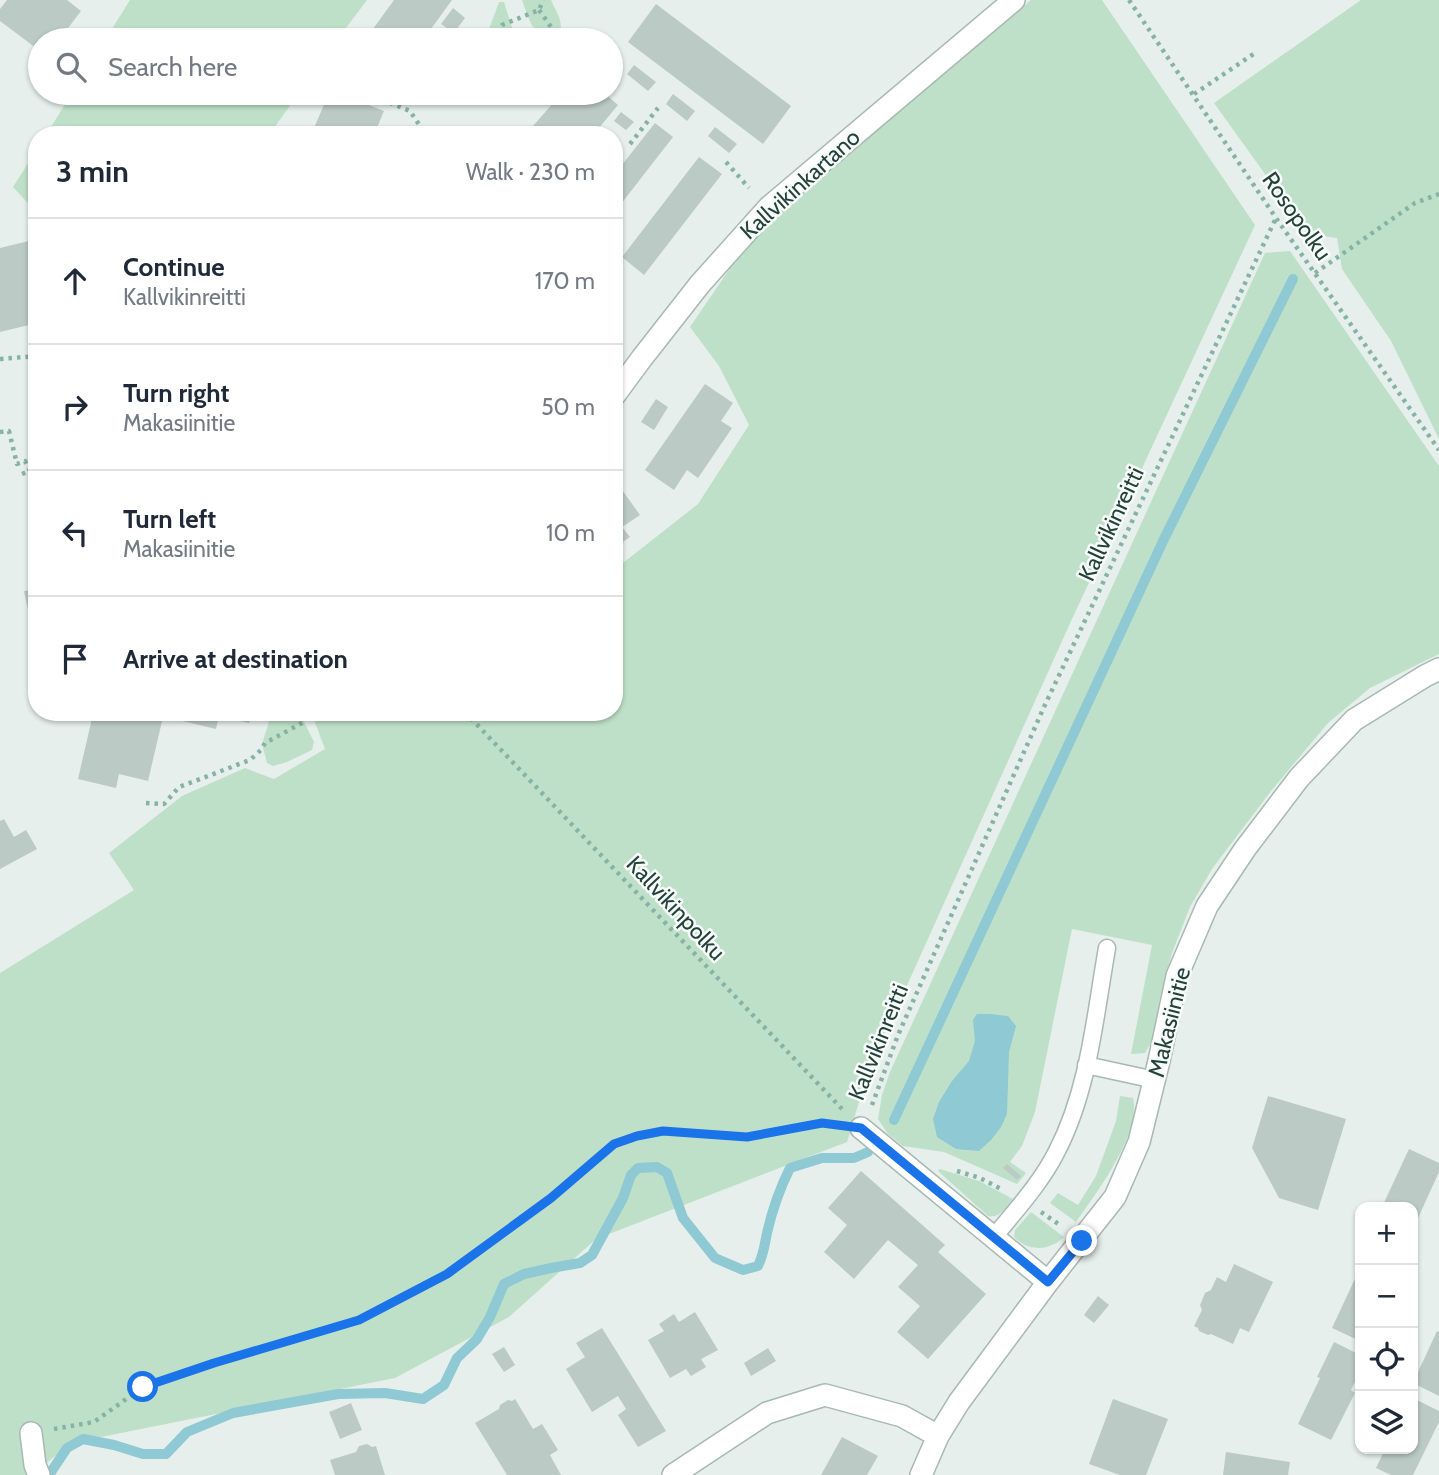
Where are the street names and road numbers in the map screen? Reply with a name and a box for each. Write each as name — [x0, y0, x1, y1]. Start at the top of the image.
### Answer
street label: Kallvikinkartano — [734, 123, 866, 245]
street label: Rosopolku — [1256, 166, 1338, 266]
street label: Kallvikinreitti — [1072, 462, 1150, 586]
street label: Kallvikinpolku — [621, 850, 731, 966]
street label: Makasiinitie — [1142, 964, 1196, 1080]
street label: Kallvikinreitti — [842, 980, 914, 1104]

